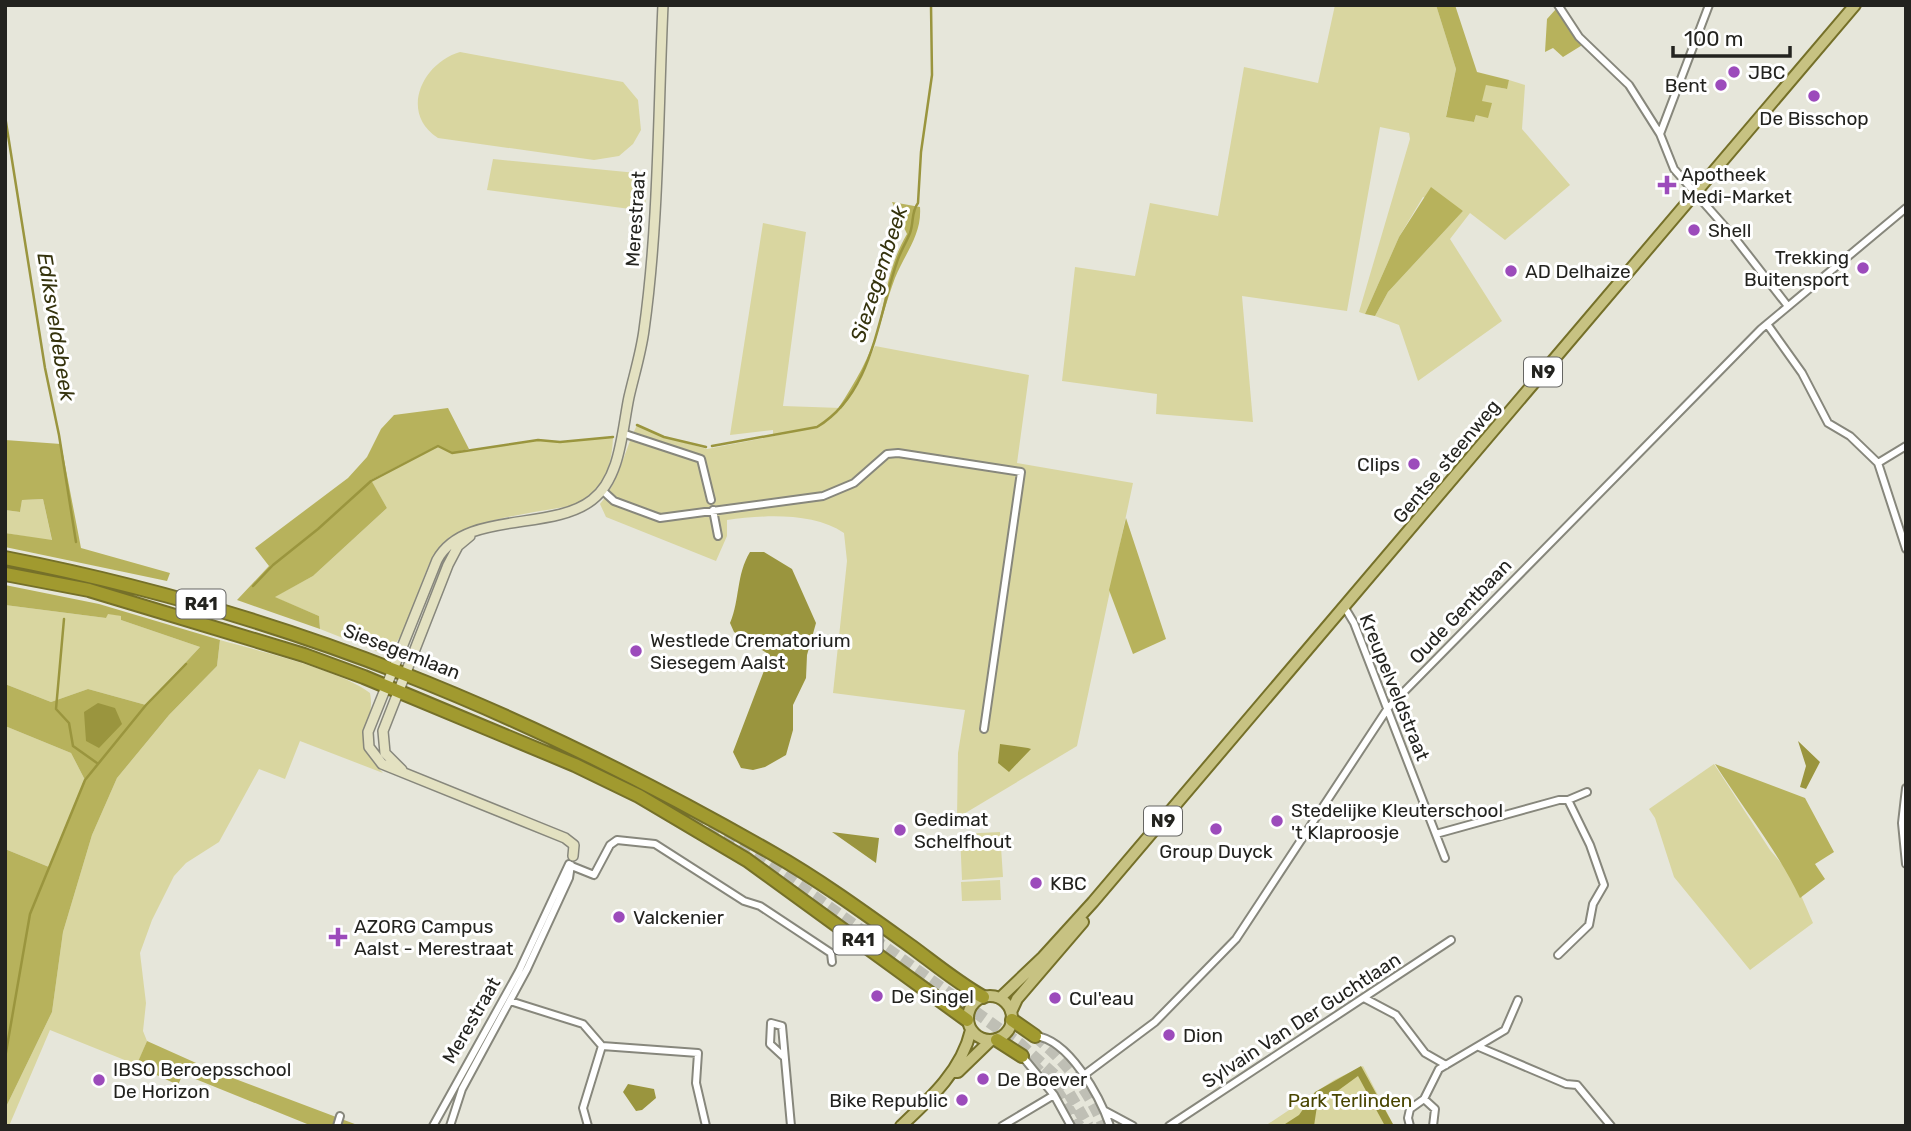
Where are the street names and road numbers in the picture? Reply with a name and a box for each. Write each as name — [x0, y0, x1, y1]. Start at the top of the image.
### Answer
street label: Merestraat — [621, 170, 650, 268]
road number: N9 — [1524, 358, 1562, 386]
street label: Gentse steenweg — [1388, 395, 1505, 528]
street label: Oude Gentbaan — [1404, 554, 1516, 669]
road number: R41 — [176, 590, 226, 618]
street label: Kreupelveldstraat — [1355, 610, 1435, 764]
street label: Siesegemlaan — [340, 619, 464, 684]
road number: N9 — [1144, 806, 1182, 836]
road number: R41 — [834, 925, 882, 954]
street label: Sylvain Van Der Guchtlaan — [1198, 948, 1405, 1093]
street label: Merestraat — [438, 972, 506, 1068]

